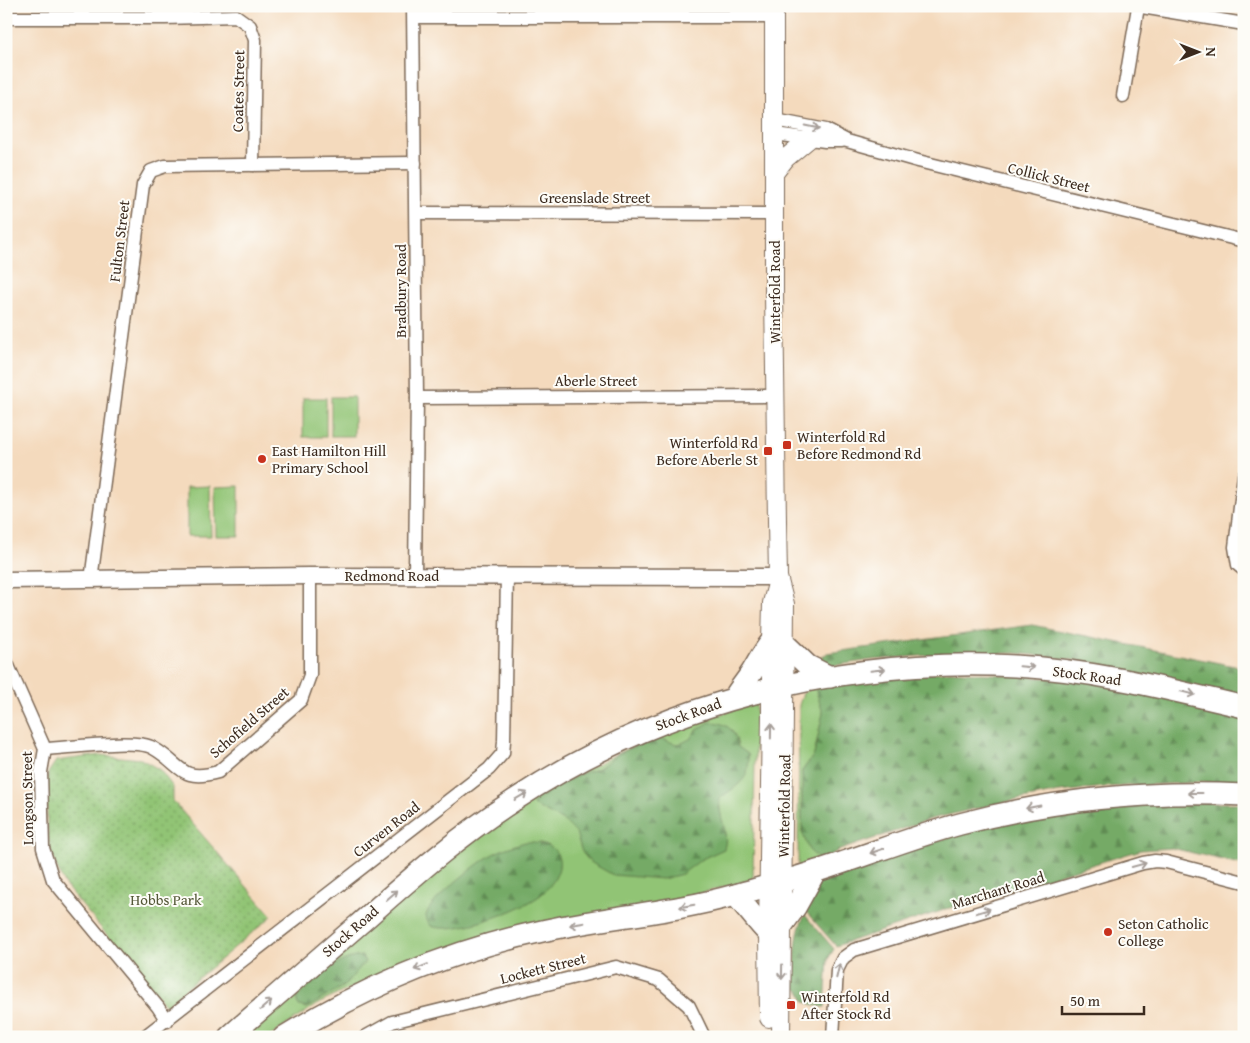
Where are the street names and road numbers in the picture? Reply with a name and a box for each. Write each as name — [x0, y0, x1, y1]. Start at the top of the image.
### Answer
street label: Coates Street — [227, 49, 249, 132]
street label: Collick Street — [1006, 157, 1093, 197]
street label: Greenslade Street — [540, 187, 651, 208]
street label: Fulton Street — [104, 198, 135, 283]
street label: Winterfold Road — [764, 240, 785, 344]
street label: Bradbury Road — [390, 244, 411, 338]
street label: Aberle Street — [555, 370, 638, 391]
street label: Redmond Road — [345, 565, 439, 586]
street label: Stock Road — [1051, 660, 1123, 690]
street label: Schofield Street — [205, 681, 294, 763]
street label: Stock Road — [652, 692, 724, 736]
street label: Longson Street — [16, 750, 38, 845]
street label: Winterfold Road — [773, 754, 795, 858]
street label: Curven Road — [348, 796, 424, 862]
street label: Marchant Road — [949, 866, 1047, 914]
street label: Stock Road — [317, 900, 383, 962]
street label: Lockett Street — [498, 947, 589, 989]

